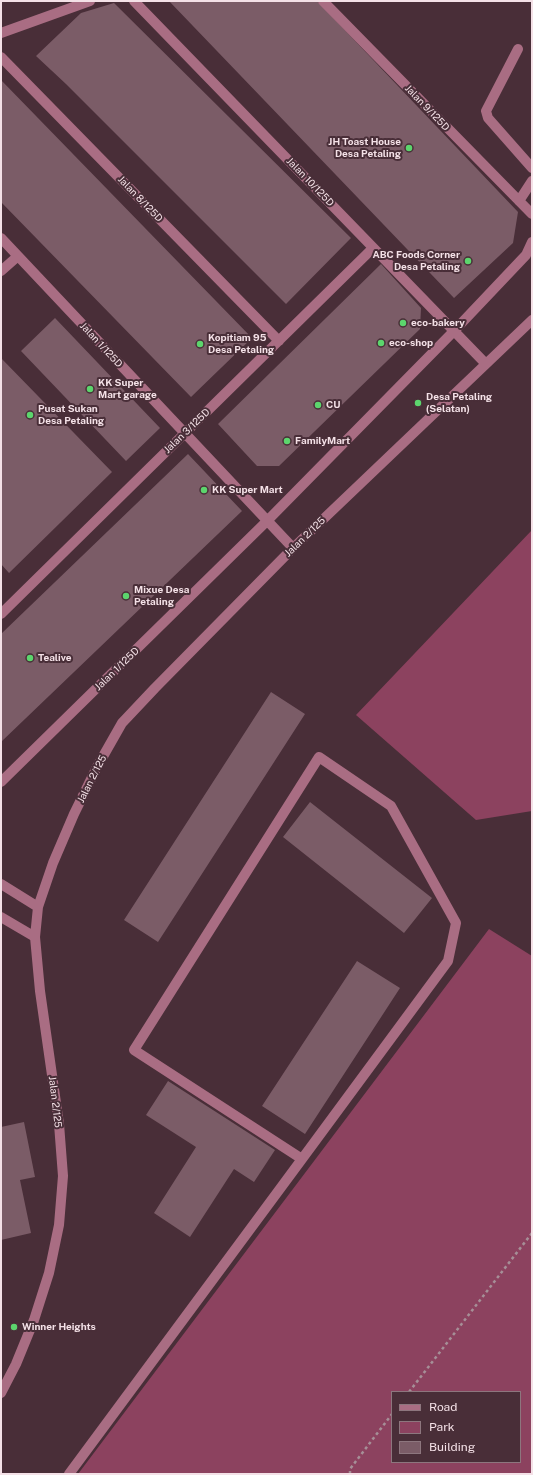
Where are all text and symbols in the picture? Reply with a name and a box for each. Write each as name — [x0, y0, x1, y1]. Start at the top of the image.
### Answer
street label: Jalan 9/125D — [402, 83, 452, 133]
place label: JH Toast House Desa Petaling — [328, 136, 401, 160]
marker: JH Toast House Desa Petaling — [404, 143, 414, 153]
street label: Jalan 10/125D — [284, 155, 336, 209]
street label: Jalan 8/125D — [115, 173, 165, 225]
place label: ABC Foods Corner Desa Petaling — [373, 249, 460, 272]
marker: ABC Foods Corner Desa Petaling — [463, 256, 473, 266]
place label: eco-bakery — [411, 317, 465, 329]
marker: eco-bakery — [398, 318, 408, 328]
street label: Jalan 1/125D — [77, 320, 125, 370]
place label: Kopitiam 95 Desa Petaling — [208, 332, 274, 356]
place label: eco-shop — [389, 337, 433, 349]
marker: eco-shop — [376, 338, 386, 348]
marker: Kopitiam 95 Desa Petaling — [195, 339, 205, 349]
place label: KK Super Mart garage — [98, 377, 157, 400]
marker: KK Super Mart garage — [85, 384, 95, 394]
place label: Desa Petaling (Selatan) — [426, 391, 492, 414]
marker: Desa Petaling (Selatan) — [413, 398, 423, 408]
place label: CU — [326, 399, 340, 411]
marker: CU — [313, 400, 323, 410]
place label: Pusat Sukan Desa Petaling — [38, 403, 104, 426]
street label: Jalan 3/125D — [162, 406, 212, 456]
marker: Pusat Sukan Desa Petaling — [25, 410, 35, 420]
place label: FamilyMart — [295, 435, 350, 447]
marker: FamilyMart — [282, 436, 292, 446]
place label: KK Super Mart — [212, 484, 283, 496]
marker: KK Super Mart — [199, 485, 209, 495]
street label: Jalan 2/125 — [282, 515, 328, 559]
place label: Mixue Desa Petaling — [134, 584, 190, 608]
marker: Mixue Desa Petaling — [121, 591, 131, 601]
street label: Jalan 1/125D — [92, 645, 142, 693]
place label: Tealive — [38, 652, 72, 664]
marker: Tealive — [25, 653, 35, 663]
street label: Jalan 2/125 — [75, 753, 109, 805]
street label: Jalan 2/125 — [46, 1075, 64, 1129]
place label: Winner Heights — [22, 1321, 96, 1333]
marker: Winner Heights — [9, 1322, 19, 1332]
legend — [391, 1391, 521, 1463]
text: Road — [429, 1400, 457, 1414]
text: Park — [429, 1420, 455, 1434]
text: Building — [429, 1440, 475, 1454]

